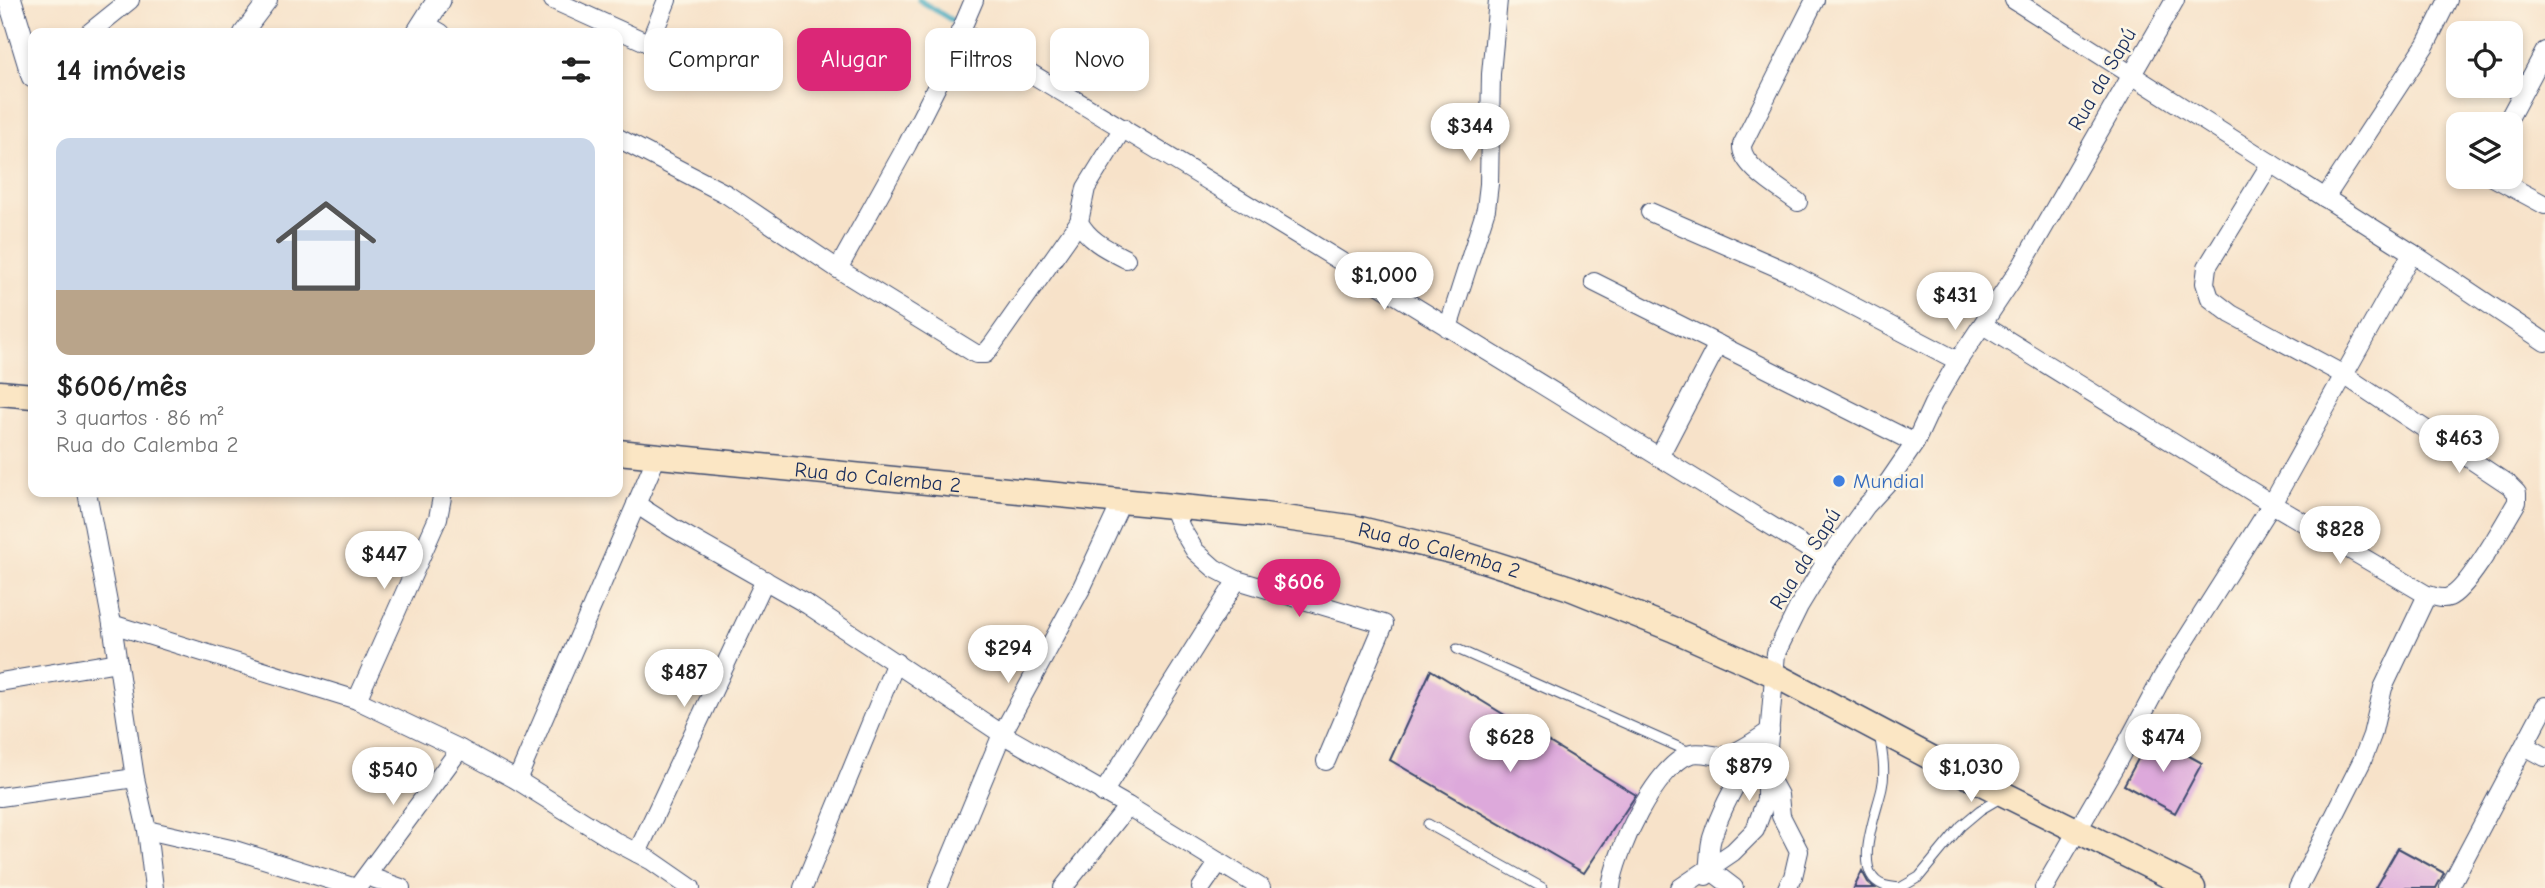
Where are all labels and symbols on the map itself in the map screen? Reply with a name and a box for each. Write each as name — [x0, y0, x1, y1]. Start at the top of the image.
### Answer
street label: Rua da Sapú — [2063, 23, 2141, 135]
pin: $344 — [1429, 104, 1511, 163]
pin: $1,000 — [1327, 252, 1441, 312]
pin: $431 — [1914, 272, 1996, 332]
pin: $463 — [2418, 416, 2500, 475]
street label: Rua do Calemba 2 — [794, 457, 962, 497]
place label: Mundial — [1853, 469, 1924, 493]
marker: Mundial — [1831, 473, 1847, 489]
street label: Rua da Sapú — [1765, 504, 1845, 614]
pin: $828 — [2299, 506, 2381, 566]
street label: Rua do Calemba 2 — [1356, 517, 1523, 583]
pin: $447 — [343, 532, 425, 591]
pin: $606 — [1258, 560, 1340, 619]
pin: $294 — [967, 626, 1049, 685]
pin: $487 — [643, 650, 725, 709]
pin: $628 — [1469, 714, 1551, 774]
pin: $474 — [2122, 714, 2204, 774]
pin: $879 — [1708, 744, 1790, 803]
pin: $1,030 — [1914, 744, 2028, 804]
pin: $540 — [352, 748, 434, 807]

